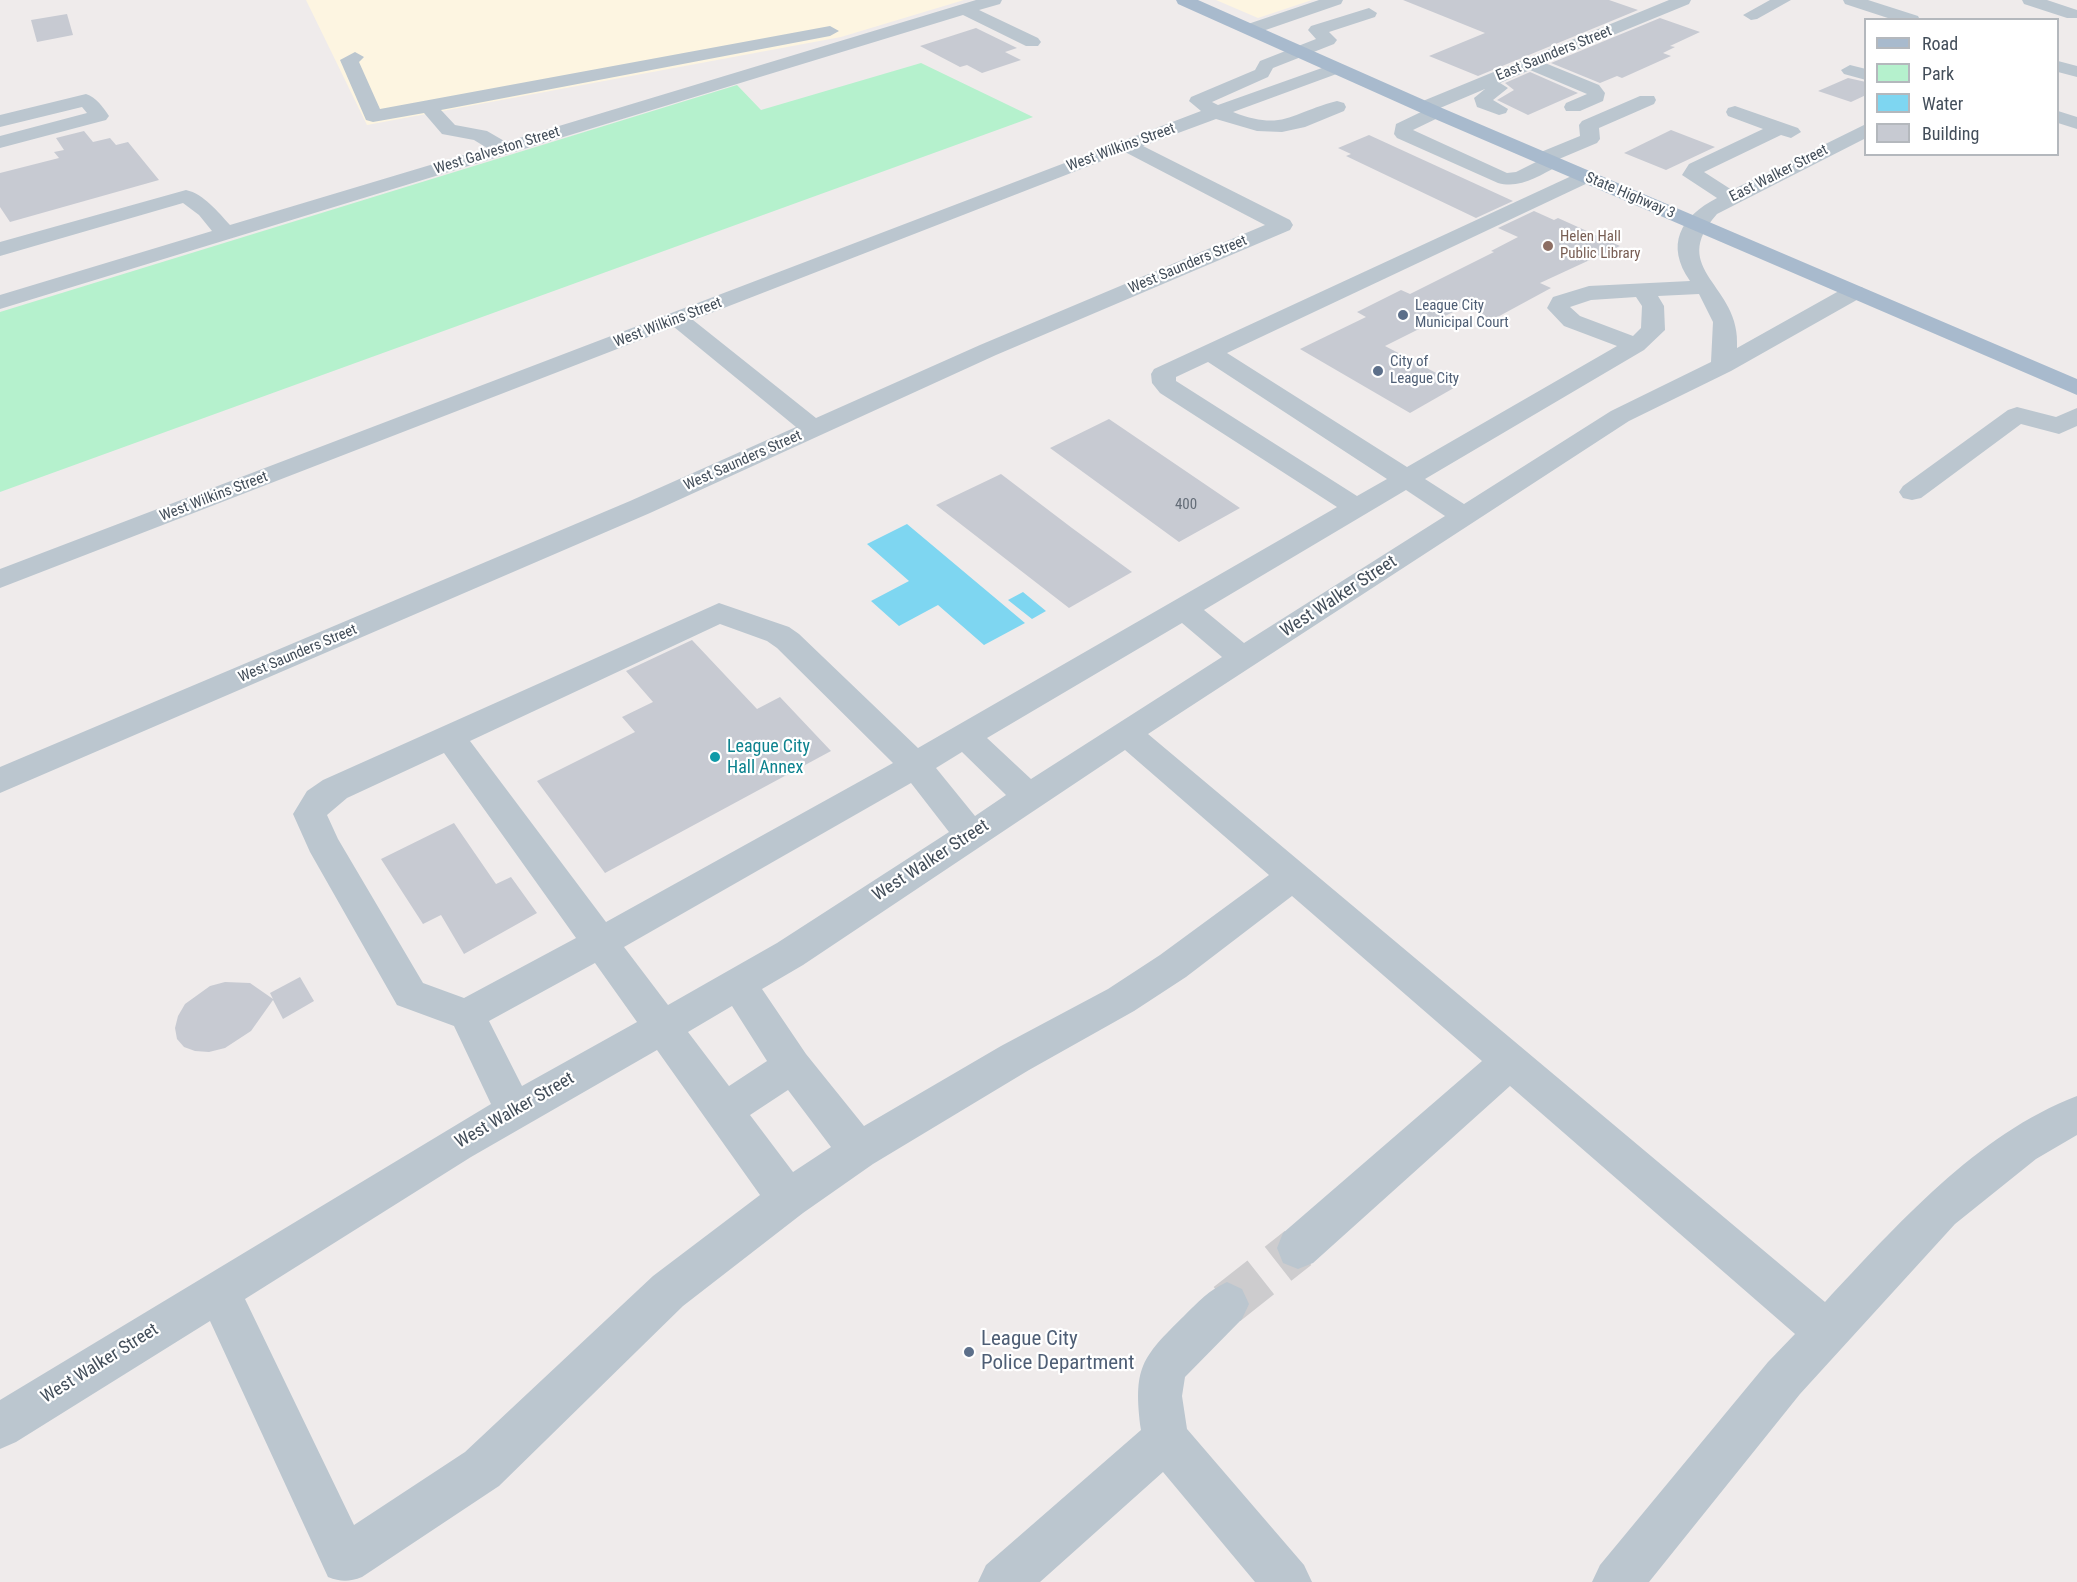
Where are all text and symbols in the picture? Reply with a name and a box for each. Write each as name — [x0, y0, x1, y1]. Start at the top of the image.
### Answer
legend — [1864, 18, 2059, 156]
street label: East Saunders Street — [1493, 23, 1615, 85]
text: Road — [1922, 33, 1958, 54]
text: Park — [1922, 63, 1954, 84]
text: Water — [1922, 93, 1963, 114]
street label: West Wilkins Street — [1064, 120, 1178, 176]
street label: West Galveston Street — [432, 123, 562, 179]
text: Building — [1922, 123, 1979, 144]
street label: East Walker Street — [1727, 141, 1831, 207]
street label: State Highway 3 — [1582, 169, 1678, 223]
place label: Helen Hall Public Library — [1560, 228, 1641, 263]
street label: West Saunders Street — [1126, 232, 1250, 298]
marker: Helen Hall Public Library — [1541, 239, 1555, 253]
street label: West Wilkins Street — [611, 294, 725, 352]
place label: League City Municipal Court — [1415, 297, 1509, 332]
marker: League City Municipal Court — [1396, 308, 1410, 322]
place label: City of League City — [1390, 353, 1459, 388]
marker: City of League City — [1371, 364, 1385, 378]
street label: West Saunders Street — [681, 427, 805, 495]
street label: West Wilkins Street — [157, 468, 271, 526]
house number: 400 — [1175, 496, 1197, 514]
street label: West Walker Street — [1277, 551, 1401, 643]
street label: West Saunders Street — [236, 621, 360, 687]
place label: League City Hall Annex — [727, 736, 810, 778]
marker: League City Hall Annex — [708, 750, 722, 764]
street label: West Walker Street — [869, 815, 993, 907]
street label: West Walker Street — [452, 1068, 578, 1154]
street label: West Walker Street — [38, 1319, 162, 1409]
place label: League City Police Department — [981, 1327, 1134, 1377]
marker: League City Police Department — [962, 1345, 976, 1359]

